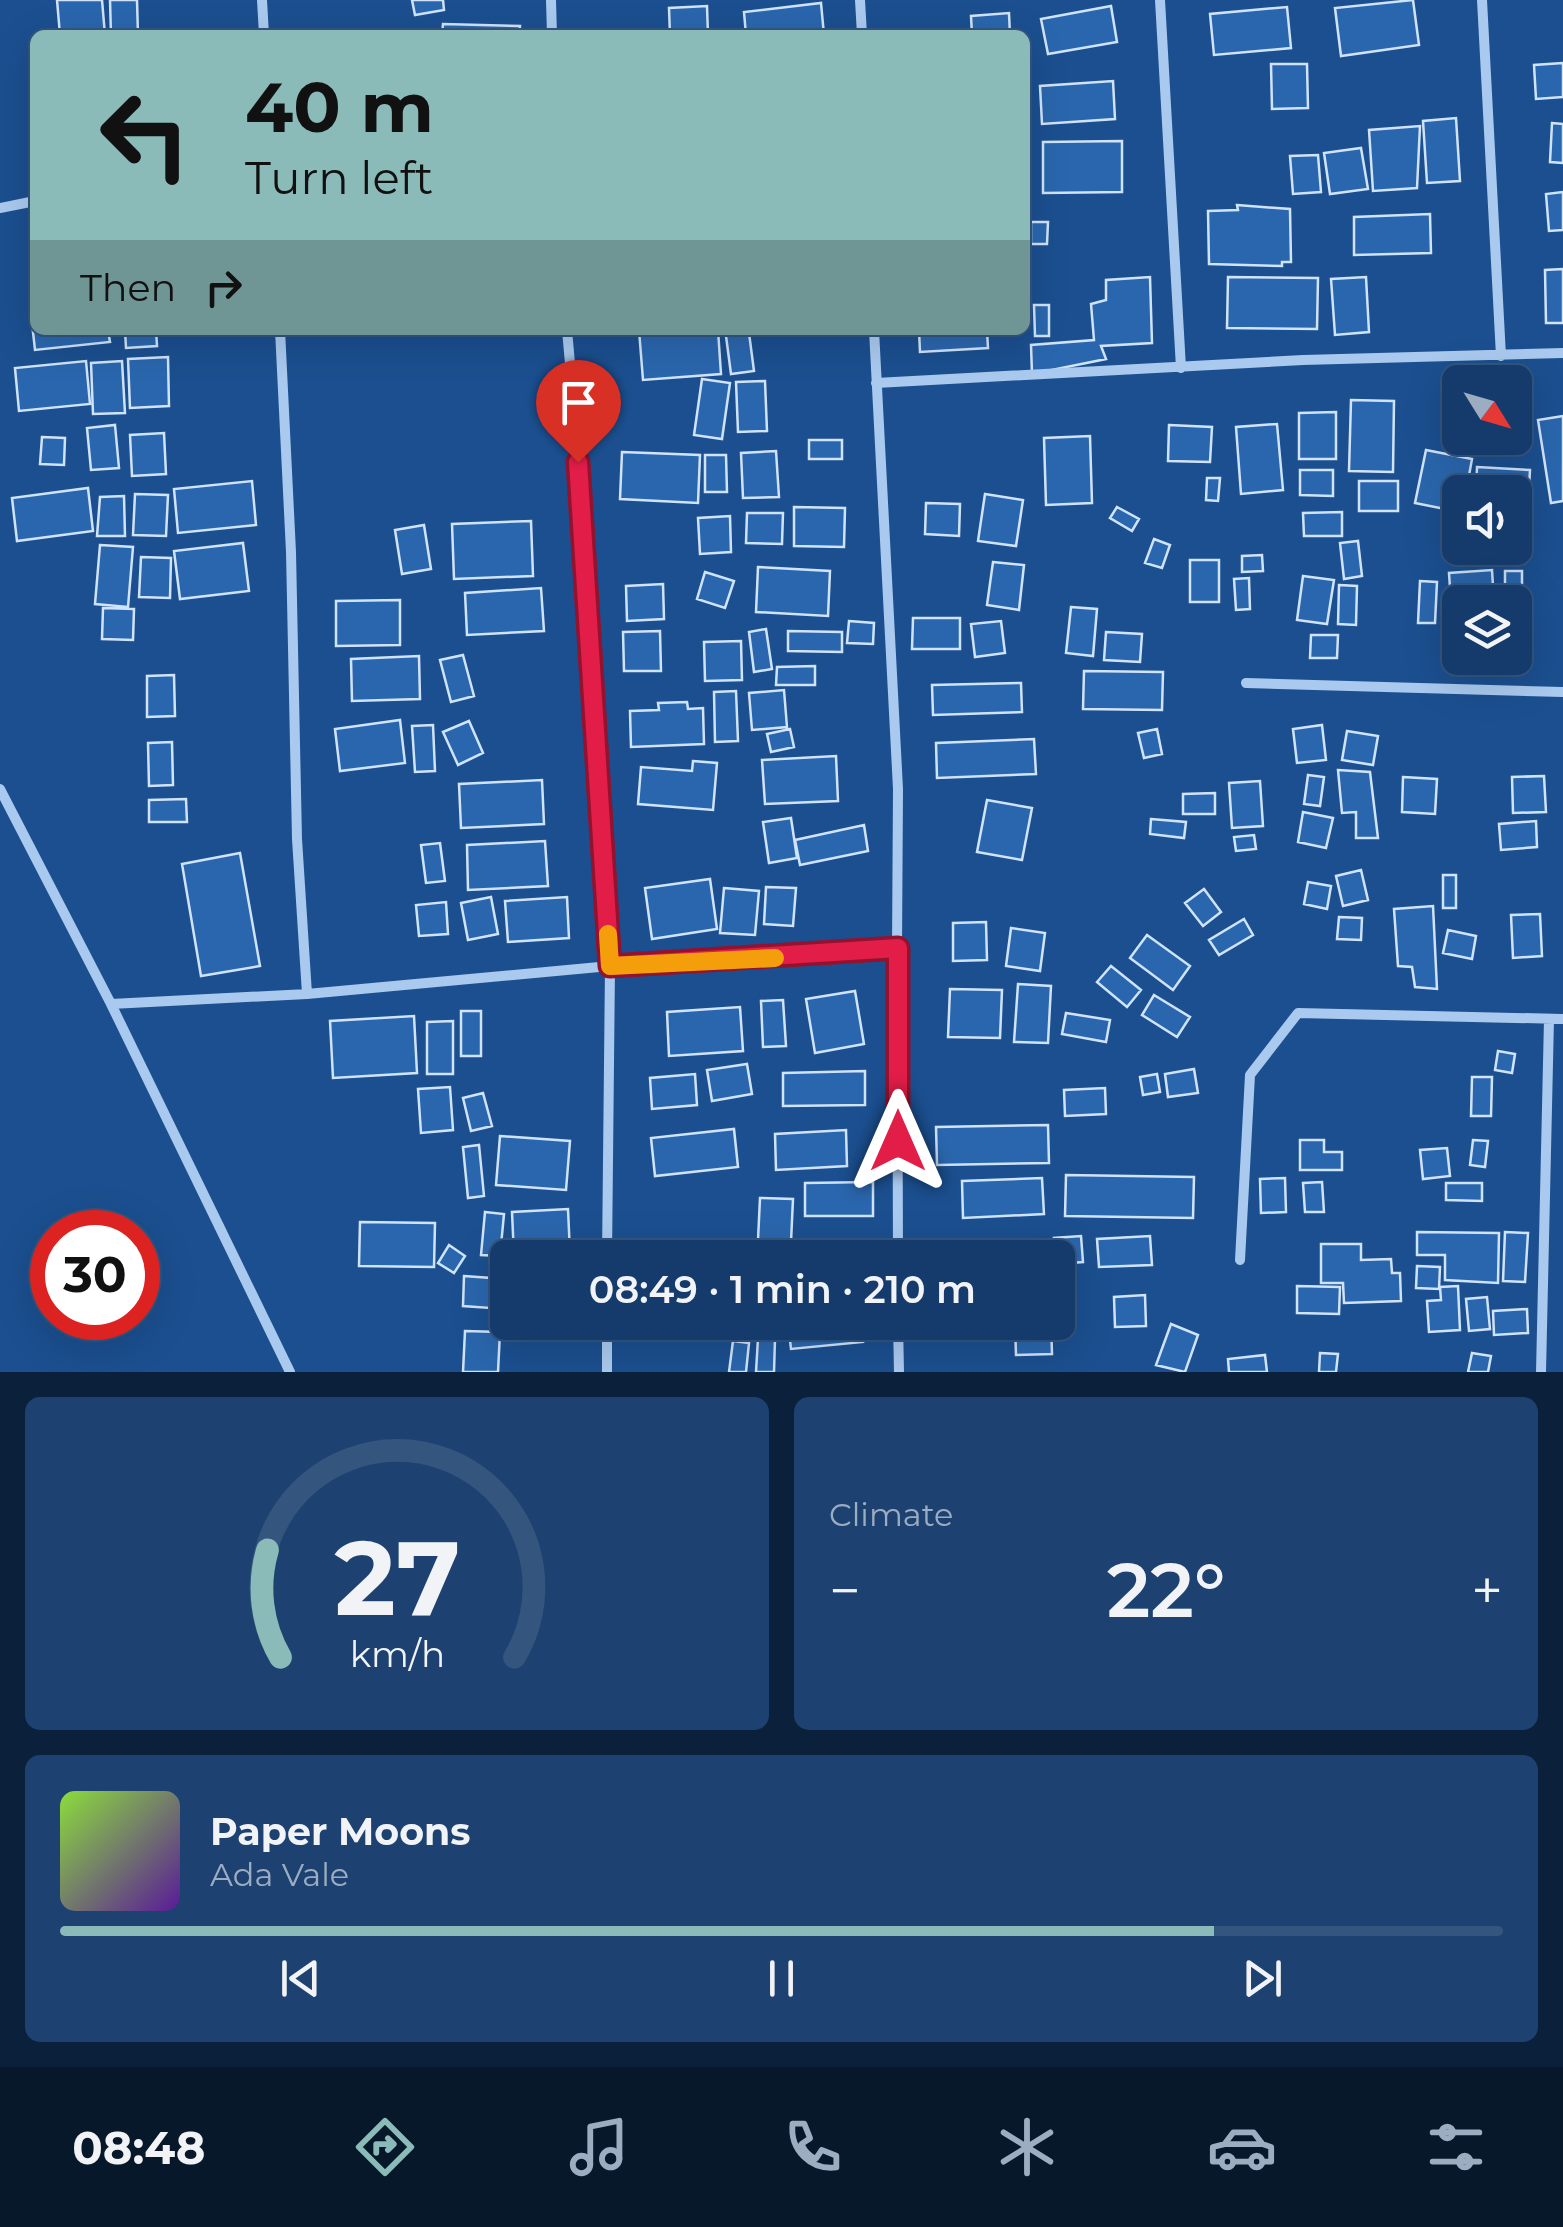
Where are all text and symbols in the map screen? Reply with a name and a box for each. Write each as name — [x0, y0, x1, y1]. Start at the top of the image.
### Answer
text: 40 m — [245, 64, 434, 150]
icon: left — [80, 70, 210, 200]
text: Turn left — [245, 150, 433, 205]
icon: right — [196, 260, 251, 315]
text: Then — [80, 264, 176, 311]
pin — [536, 360, 621, 463]
north arrow — [1442, 365, 1532, 455]
map controls — [1442, 365, 1532, 675]
icon: arrive — [551, 375, 606, 430]
button: sound — [1442, 475, 1532, 565]
button: layers — [1442, 585, 1532, 675]
position arrow — [846, 1089, 950, 1193]
speed limit sign: 30 — [30, 1210, 160, 1340]
text: 08:49 · 1 min · 210 m — [589, 1266, 976, 1313]
text: Climate — [829, 1495, 953, 1534]
text: 27 — [334, 1514, 460, 1641]
text: 22° — [1107, 1544, 1225, 1636]
text: − — [829, 1557, 861, 1624]
text: + — [1471, 1557, 1503, 1624]
text: km/h — [349, 1632, 445, 1676]
text: Paper Moons — [210, 1808, 471, 1855]
text: Ada Vale — [210, 1855, 349, 1894]
icon: previous — [273, 1951, 328, 2006]
icon: pause — [754, 1951, 809, 2006]
icon: next — [1235, 1951, 1290, 2006]
icon: directions — [350, 2112, 420, 2182]
icon: music — [564, 2112, 634, 2182]
icon: phone — [778, 2112, 848, 2182]
icon: climate — [992, 2112, 1062, 2182]
icon: car — [1207, 2112, 1277, 2182]
icon: filters — [1421, 2112, 1491, 2182]
text: 08:48 — [72, 2120, 205, 2175]

